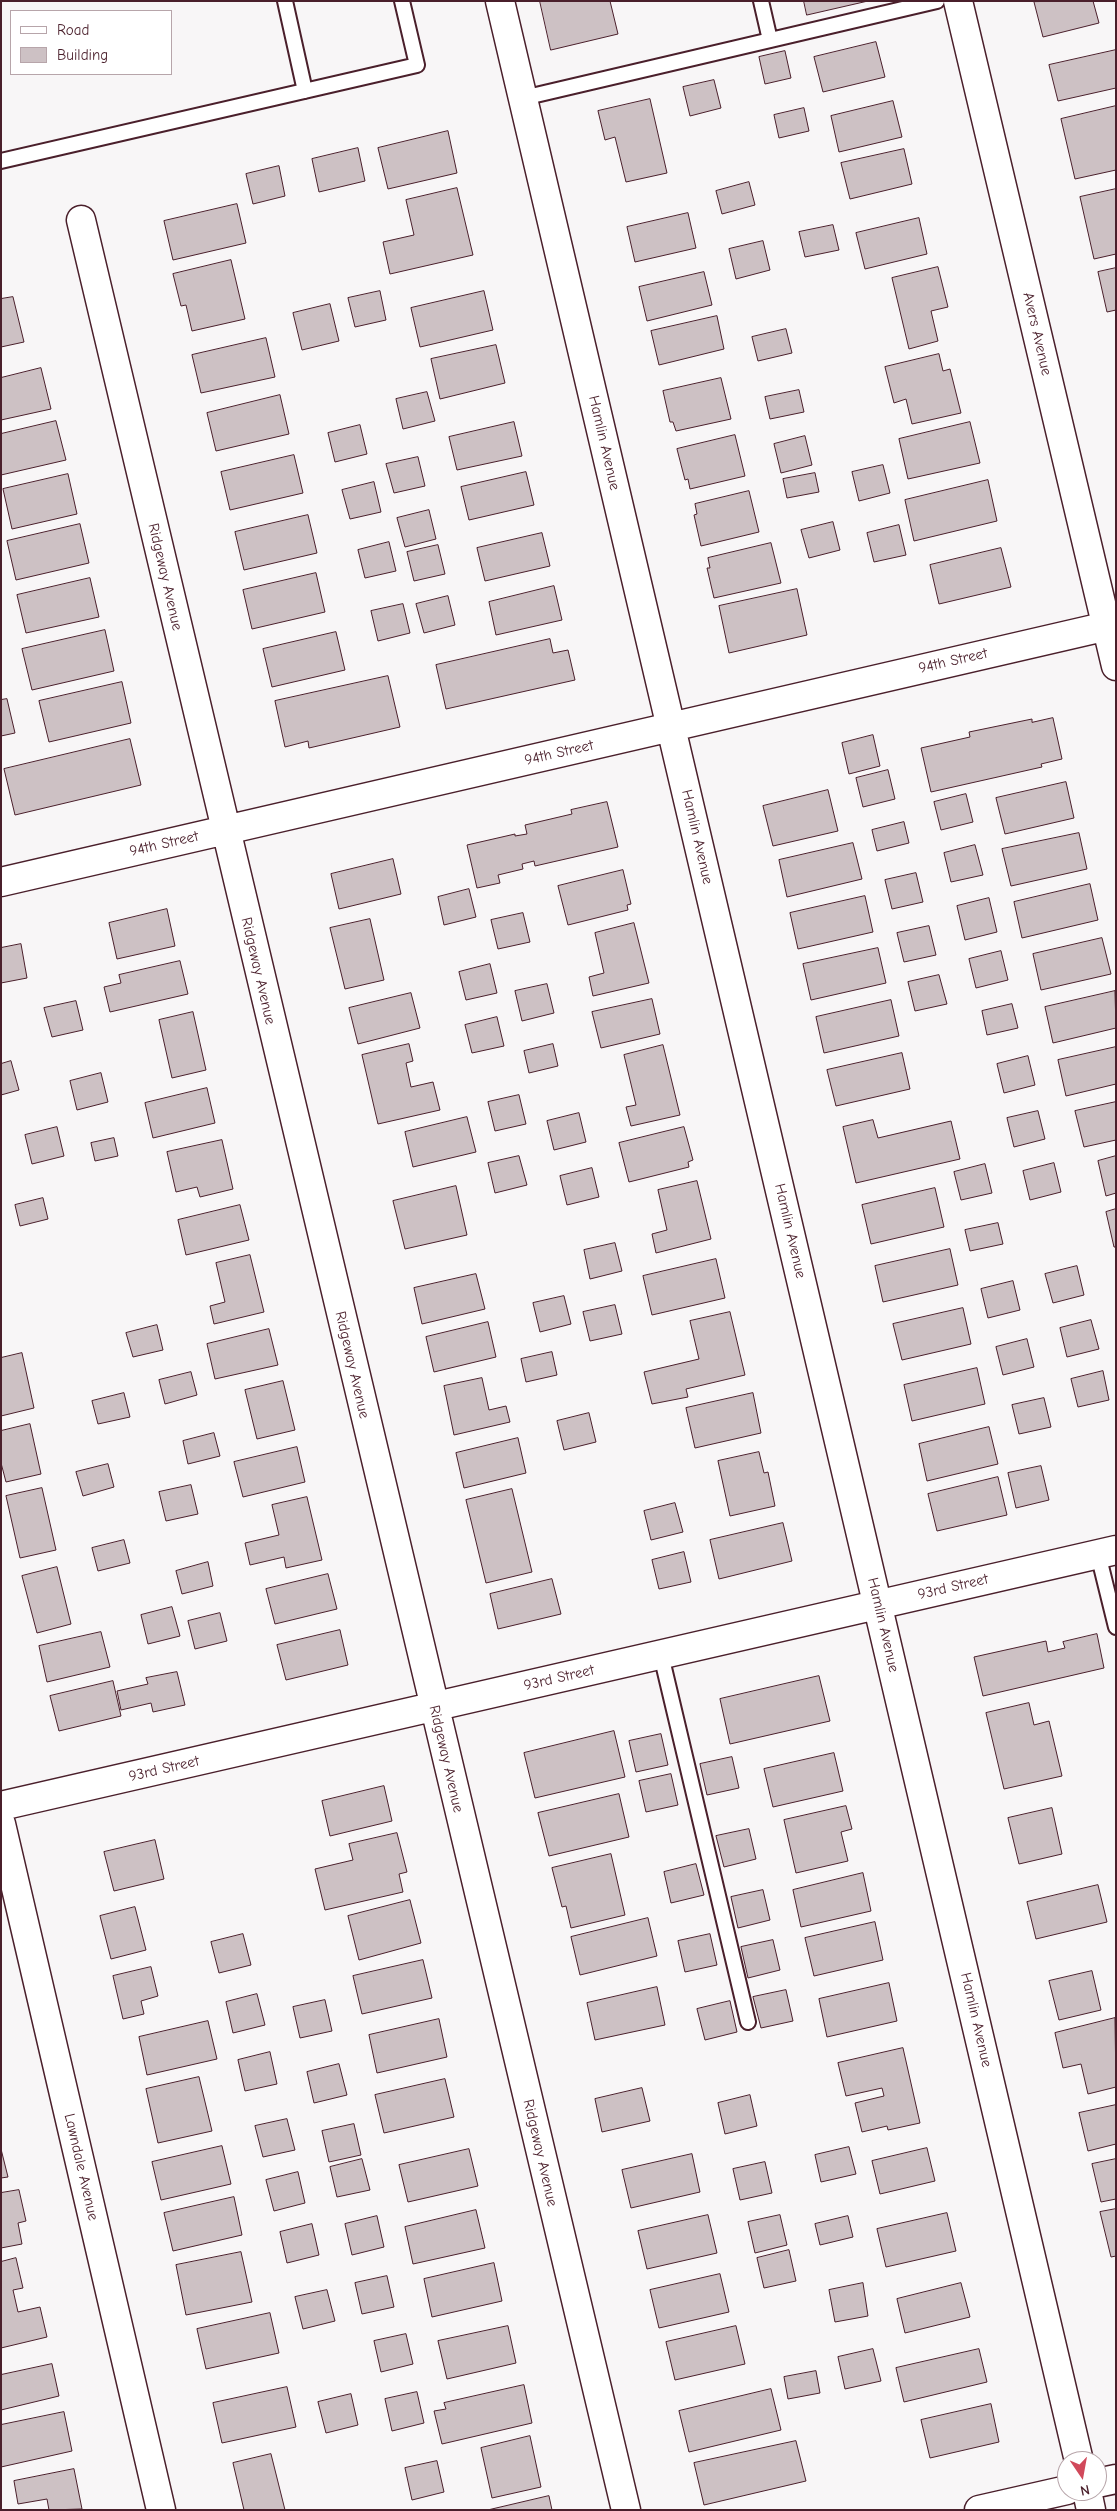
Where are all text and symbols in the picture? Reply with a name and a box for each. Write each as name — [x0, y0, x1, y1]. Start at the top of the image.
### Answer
legend — [10, 10, 172, 75]
text: Road — [57, 21, 89, 39]
text: Building — [57, 46, 108, 64]
street label: Avers Avenue — [1019, 291, 1055, 377]
street label: Hamlin Avenue — [584, 394, 624, 492]
street label: Ridgeway Avenue — [144, 522, 186, 632]
street label: 94th Street — [917, 644, 989, 678]
street label: 94th Street — [523, 736, 595, 770]
street label: Hamlin Avenue — [677, 788, 717, 886]
street label: 94th Street — [128, 827, 200, 861]
street label: Ridgeway Avenue — [237, 916, 279, 1026]
street label: Hamlin Avenue — [770, 1182, 810, 1280]
street label: Ridgeway Avenue — [331, 1310, 373, 1420]
street label: 93rd Street — [916, 1570, 990, 1604]
street label: Hamlin Avenue — [863, 1576, 903, 1674]
street label: 93rd Street — [522, 1661, 596, 1695]
street label: Ridgeway Avenue — [425, 1704, 467, 1814]
street label: 93rd Street — [127, 1752, 201, 1786]
street label: Hamlin Avenue — [956, 1971, 996, 2069]
street label: Ridgeway Avenue — [519, 2098, 561, 2208]
street label: Lawndale Avenue — [60, 2112, 102, 2222]
north arrow — [1057, 2451, 1107, 2501]
text: N — [1079, 2481, 1091, 2499]

